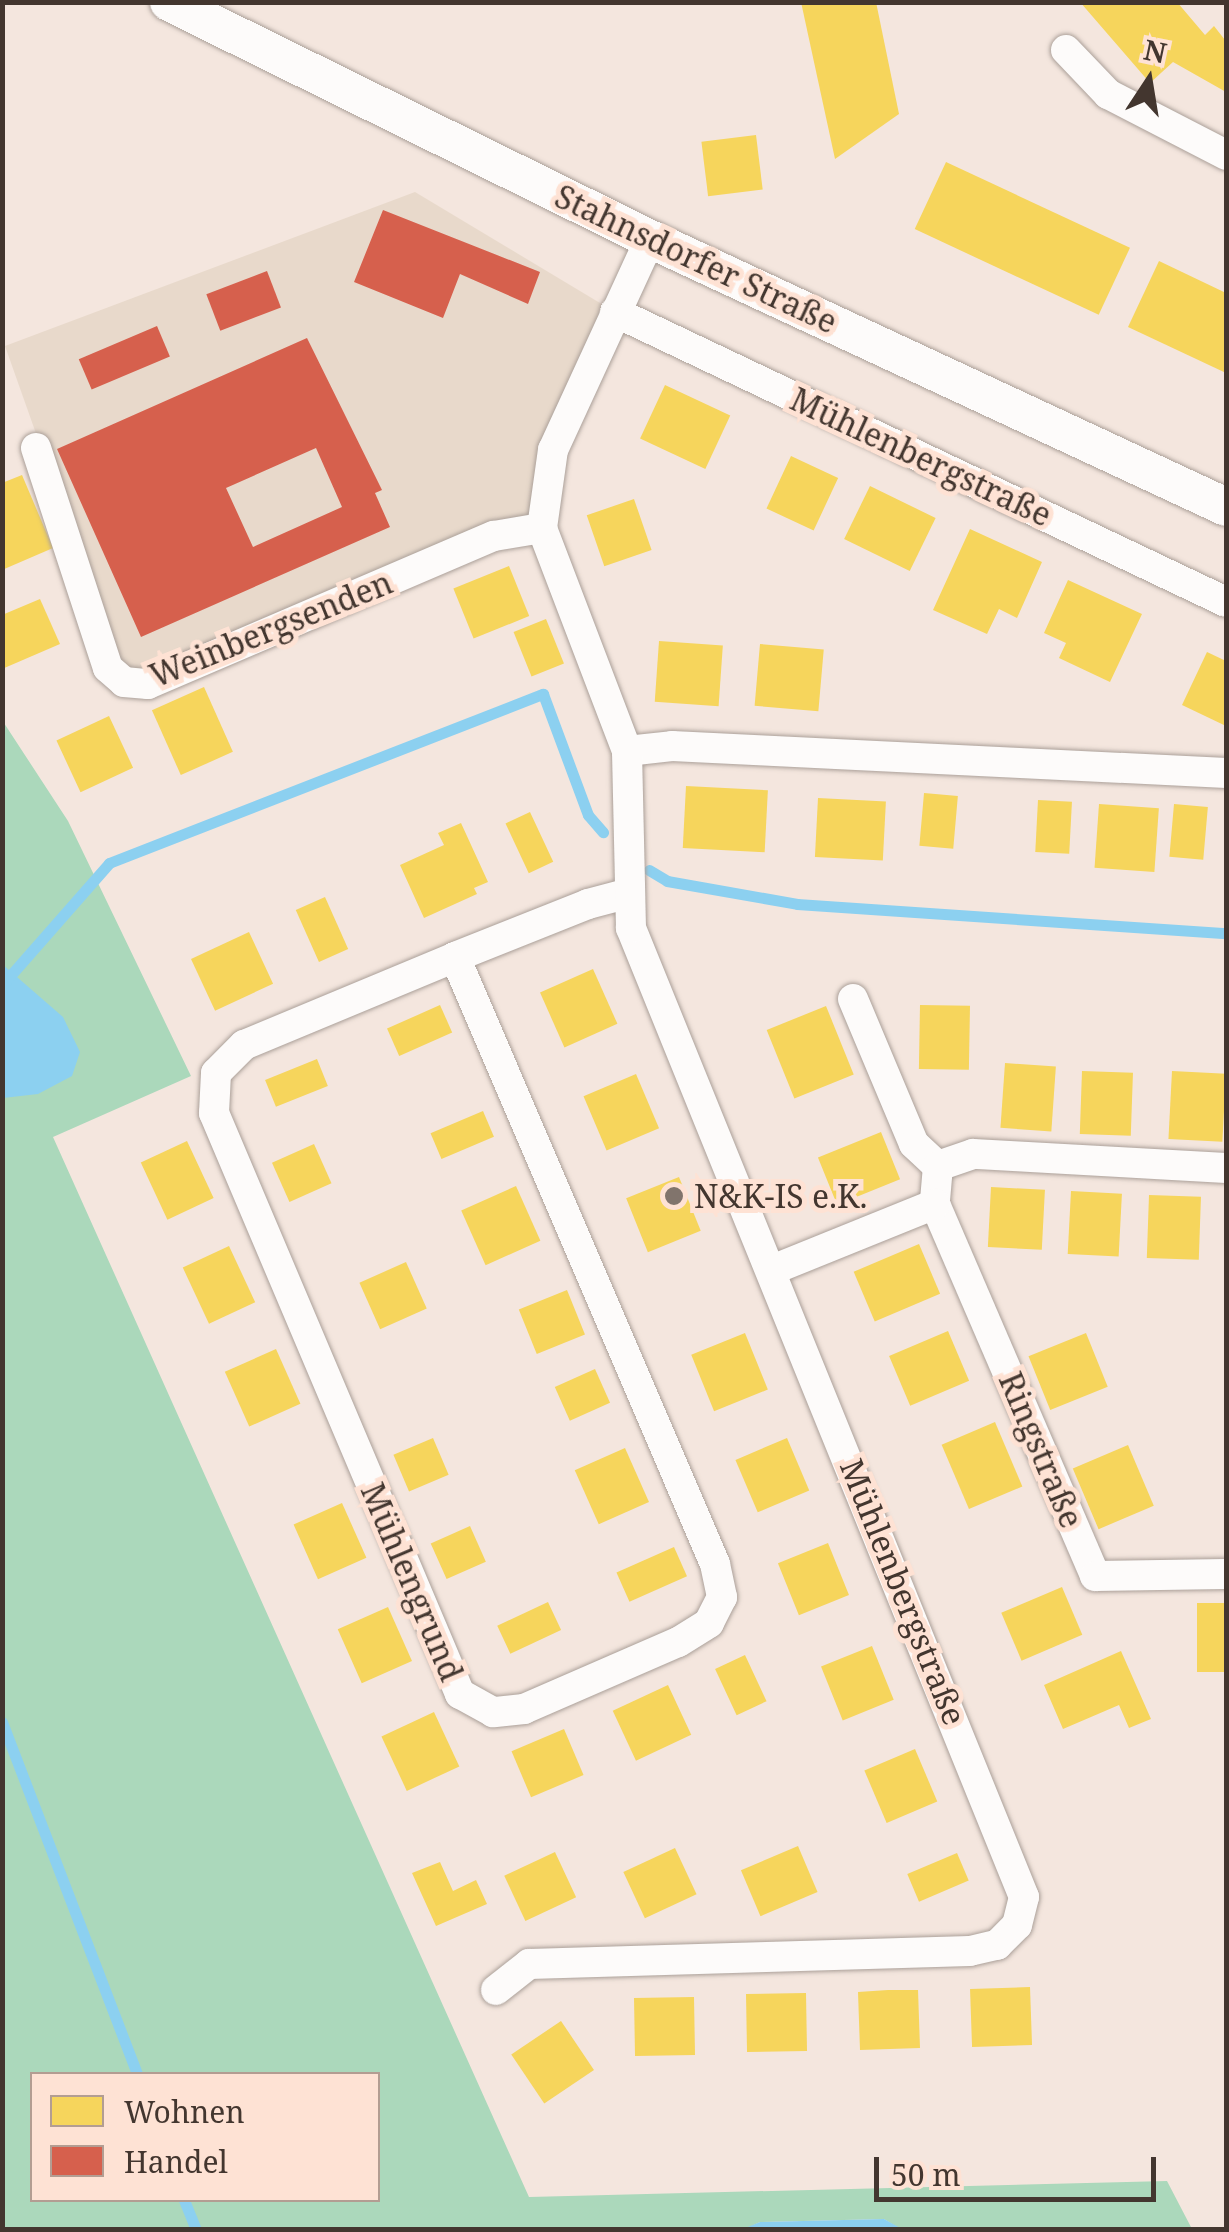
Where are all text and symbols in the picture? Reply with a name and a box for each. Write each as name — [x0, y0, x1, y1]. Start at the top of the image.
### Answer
north arrow — [1099, 30, 1199, 130]
text: N — [1140, 30, 1170, 72]
street label: Stahnsdorfer Straße — [549, 177, 843, 341]
street label: Mühlenbergstraße — [784, 380, 1058, 534]
street label: Weinbergsenden — [144, 563, 398, 695]
place label: N&K-IS e.K. — [694, 1177, 867, 1215]
marker: N&K-IS e.K. — [663, 1185, 685, 1207]
street label: Ringstraße — [991, 1367, 1091, 1533]
street label: Mühlenbergstraße — [832, 1453, 974, 1731]
street label: Mühlengrund — [353, 1477, 471, 1687]
legend — [30, 2072, 380, 2202]
text: Wohnen — [124, 2091, 245, 2132]
scale bar — [879, 2137, 1162, 2199]
text: Handel — [124, 2141, 228, 2182]
text: 50 m — [891, 2154, 961, 2195]

